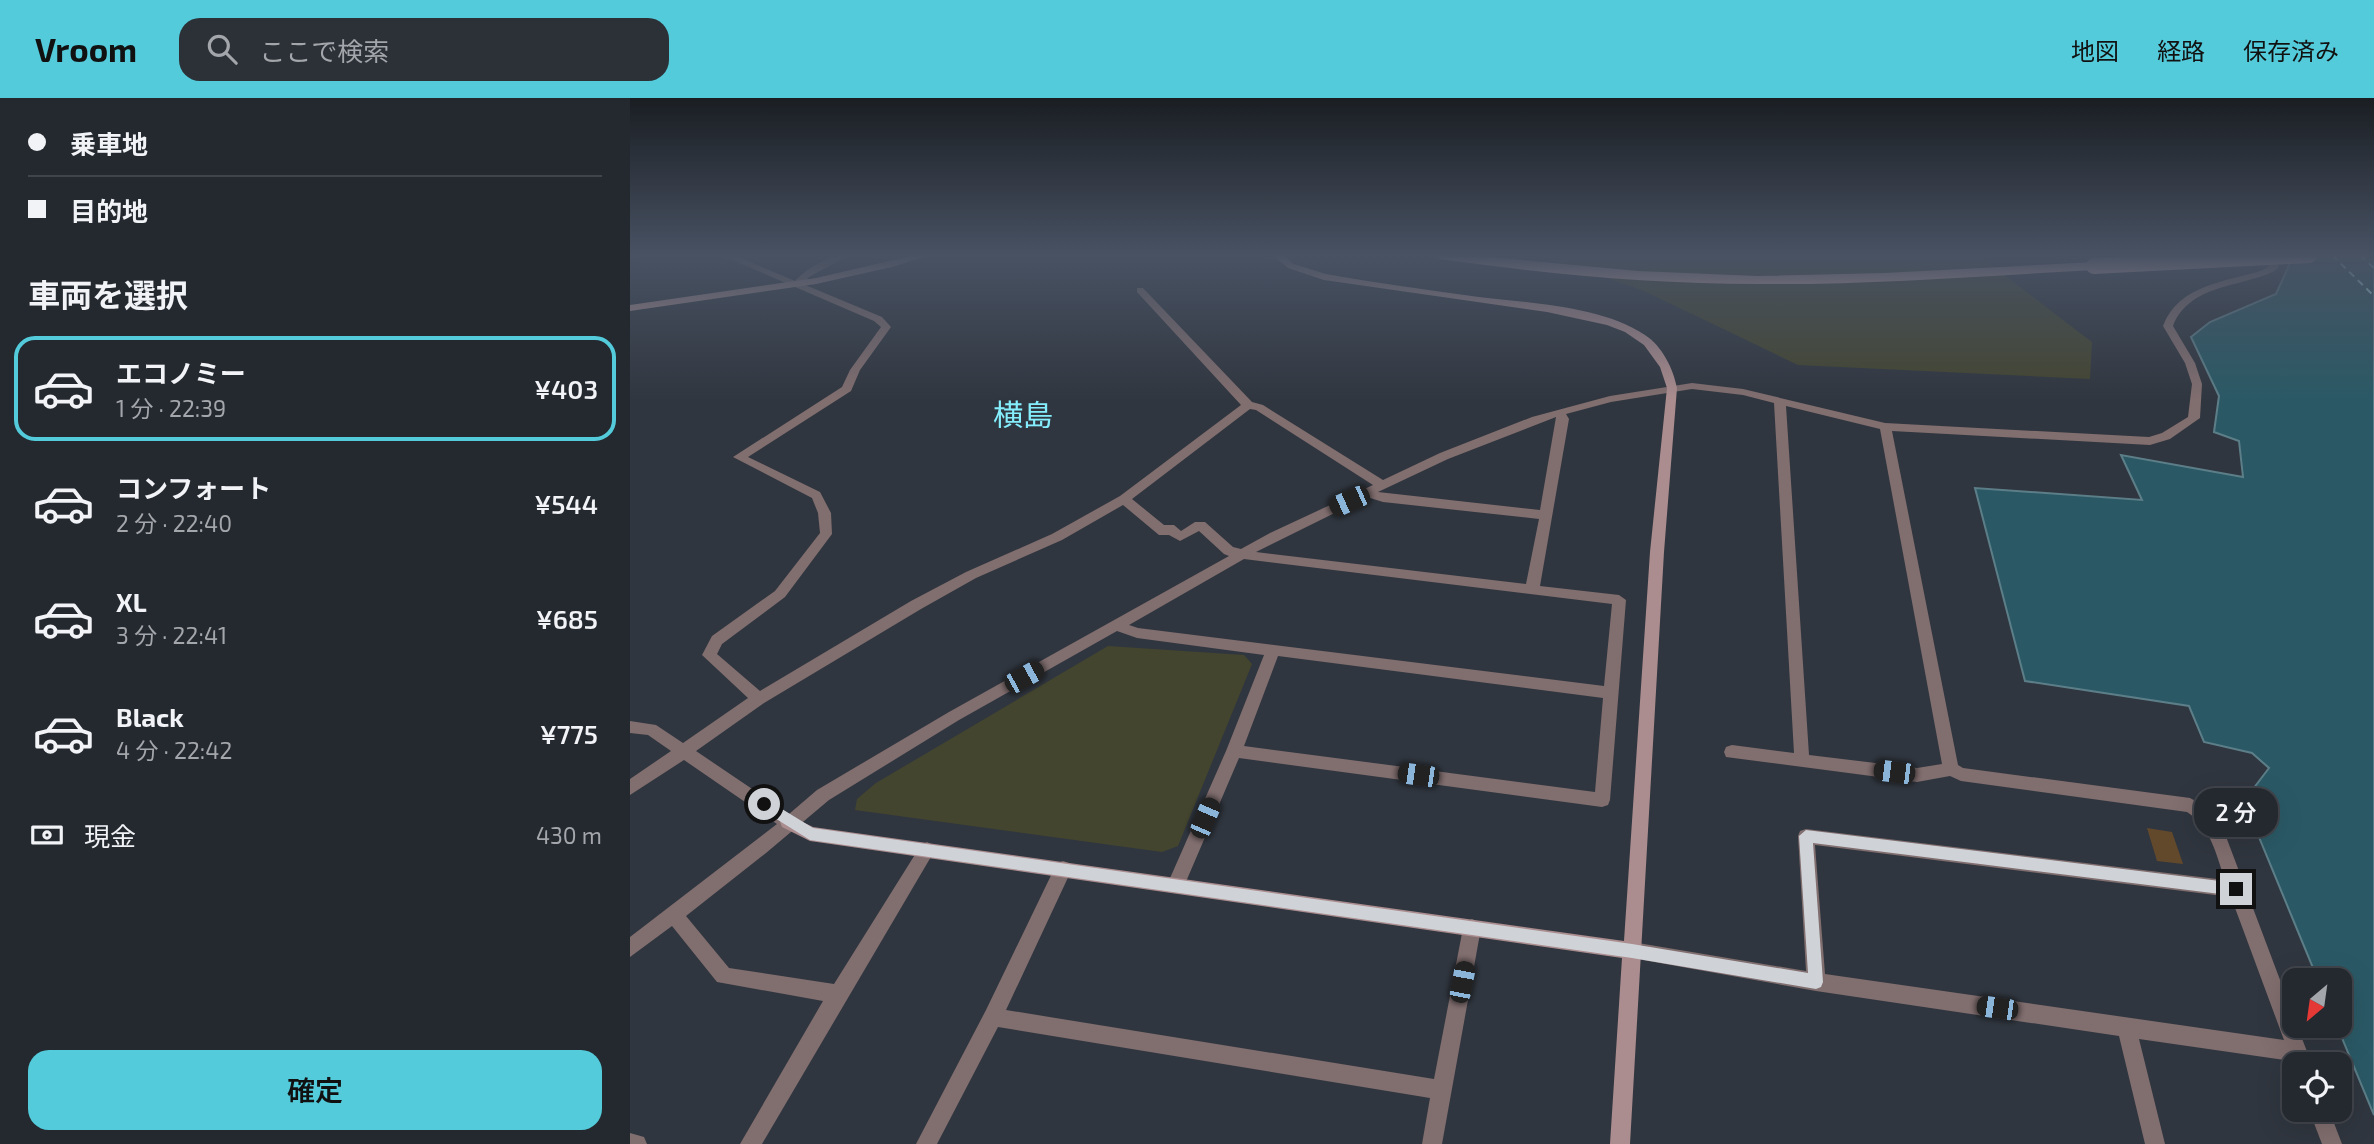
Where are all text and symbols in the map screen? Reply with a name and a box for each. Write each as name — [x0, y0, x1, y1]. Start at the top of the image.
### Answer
search box — [179, 18, 669, 81]
text: Vroom — [35, 29, 137, 69]
icon: search — [203, 30, 241, 68]
text: ここで検索 — [259, 35, 389, 66]
text: 地図 — [2071, 36, 2119, 65]
text: 経路 — [2157, 36, 2205, 65]
text: 保存済み — [2243, 36, 2339, 65]
text: 乗車地 — [70, 128, 148, 159]
text: 目的地 — [70, 195, 148, 226]
text: 車両を選択 — [28, 275, 188, 313]
icon: car — [32, 357, 95, 420]
text: エコノミー — [116, 357, 246, 388]
text: ¥403 — [534, 373, 598, 404]
text: 1 分 · 22:39 — [116, 394, 226, 422]
district label: 横島 — [993, 396, 1053, 432]
icon: car — [32, 472, 95, 535]
text: コンフォート — [116, 472, 271, 503]
car — [1326, 483, 1373, 519]
text: ¥544 — [534, 488, 598, 519]
text: 2 分 · 22:40 — [116, 509, 232, 537]
text: XL — [116, 586, 147, 617]
icon: car — [32, 587, 95, 650]
text: ¥685 — [536, 603, 598, 634]
text: 3 分 · 22:41 — [116, 621, 227, 649]
car — [1001, 658, 1048, 696]
text: Black — [116, 701, 184, 732]
icon: car — [32, 702, 95, 765]
text: ¥775 — [540, 718, 598, 749]
text: 4 分 · 22:42 — [116, 736, 232, 764]
car — [1872, 759, 1917, 785]
car — [1396, 762, 1441, 788]
route start — [748, 788, 780, 820]
callout: 2 分 — [2194, 788, 2278, 836]
car — [1188, 795, 1223, 841]
text: 2 分 — [2215, 798, 2257, 826]
icon: cash — [28, 816, 66, 854]
text: 現金 — [84, 820, 136, 851]
text: 430 m — [536, 821, 602, 849]
route end — [2220, 873, 2252, 905]
car — [1448, 959, 1477, 1005]
north arrow — [2282, 968, 2352, 1038]
map controls — [2282, 968, 2352, 1122]
car — [1975, 995, 2020, 1021]
button: 確定 — [28, 1050, 602, 1130]
button: locate — [2282, 1052, 2352, 1122]

